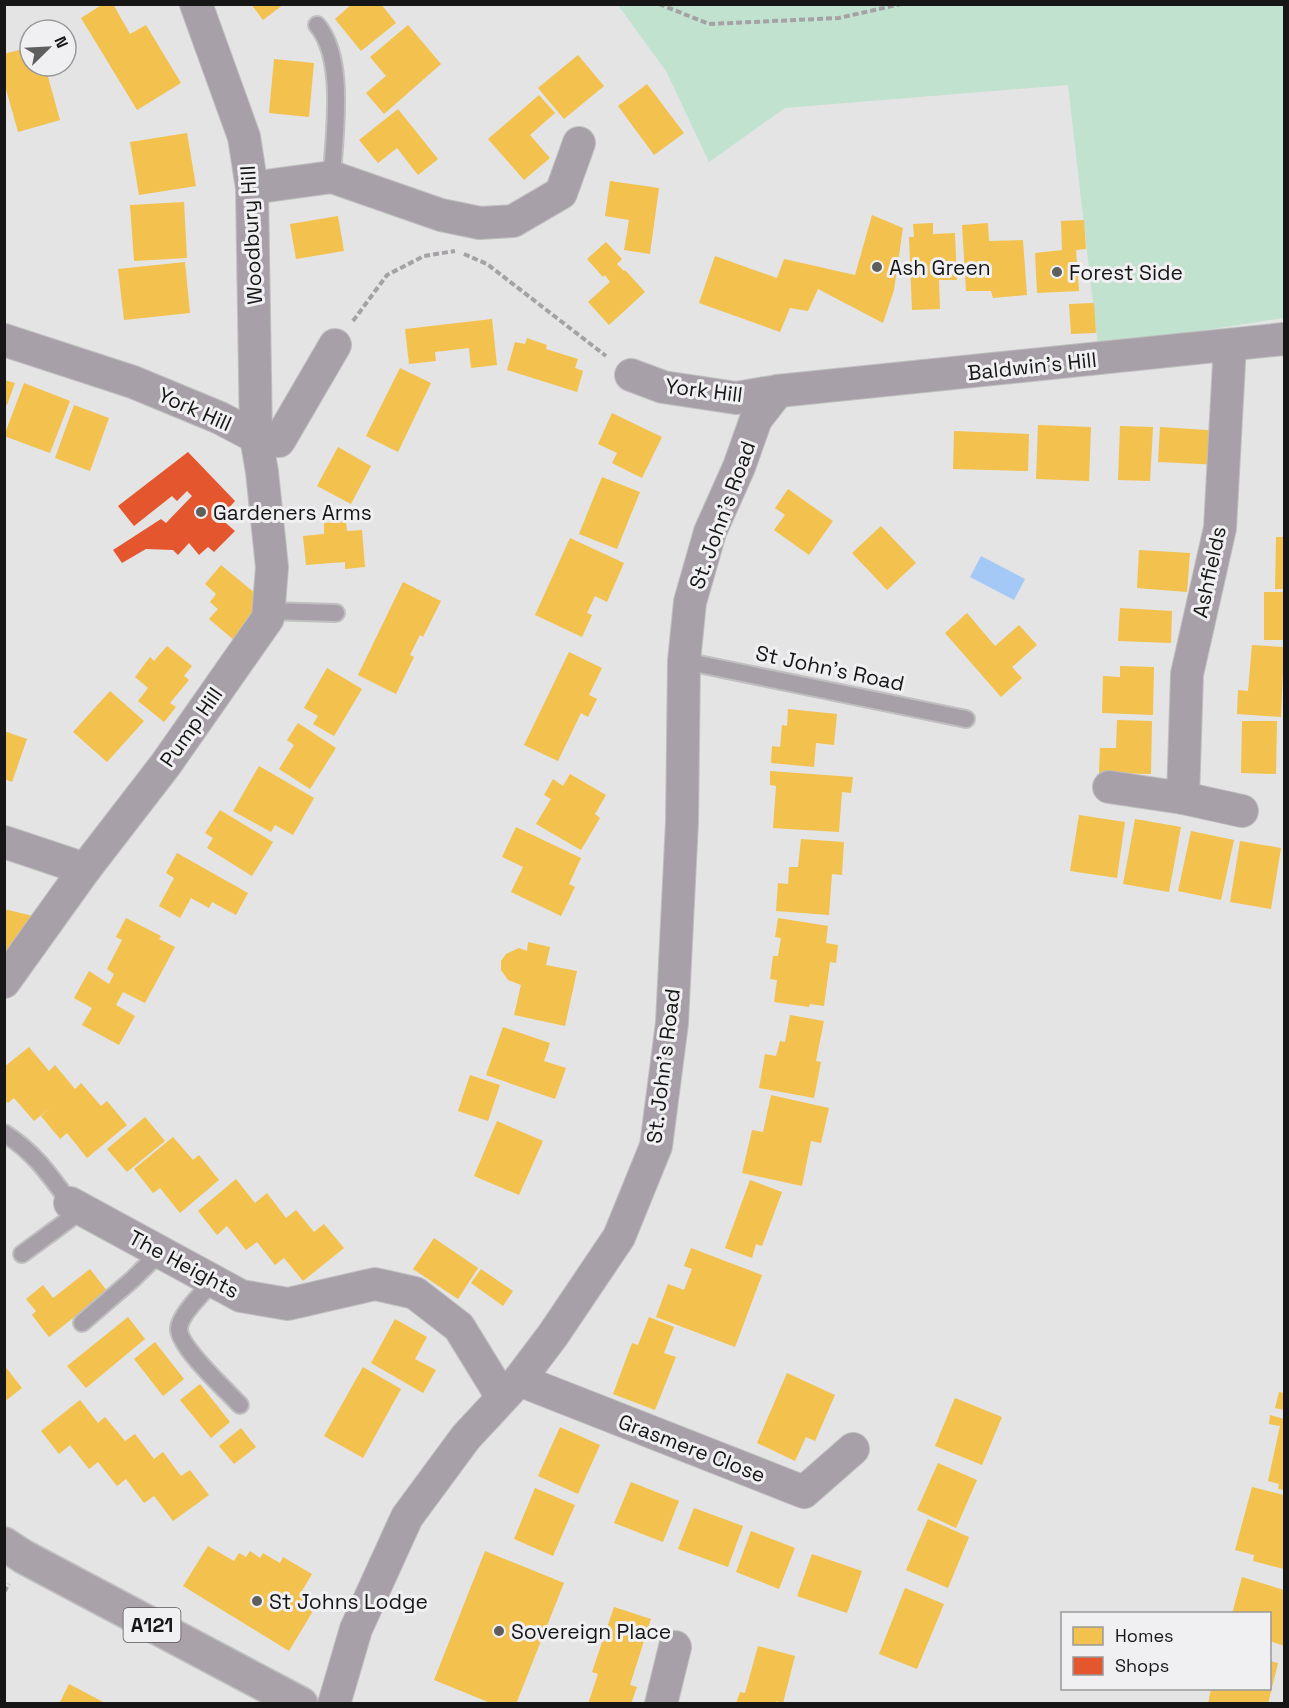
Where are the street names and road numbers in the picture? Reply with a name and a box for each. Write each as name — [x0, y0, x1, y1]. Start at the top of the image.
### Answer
street label: Woodbury Hill — [234, 165, 268, 305]
street label: Baldwin's Hill — [966, 346, 1098, 386]
street label: York Hill — [664, 372, 744, 408]
street label: York Hill — [154, 381, 236, 437]
street label: St. John's Road — [683, 437, 761, 593]
street label: Ashfields — [1186, 524, 1232, 620]
street label: St John's Road — [753, 639, 907, 697]
street label: Pump Hill — [154, 682, 228, 772]
street label: St. John's Road — [640, 987, 686, 1145]
street label: The Heights — [124, 1224, 244, 1304]
street label: Grasmere Close — [615, 1408, 769, 1488]
road number: A121 — [124, 1608, 180, 1642]

